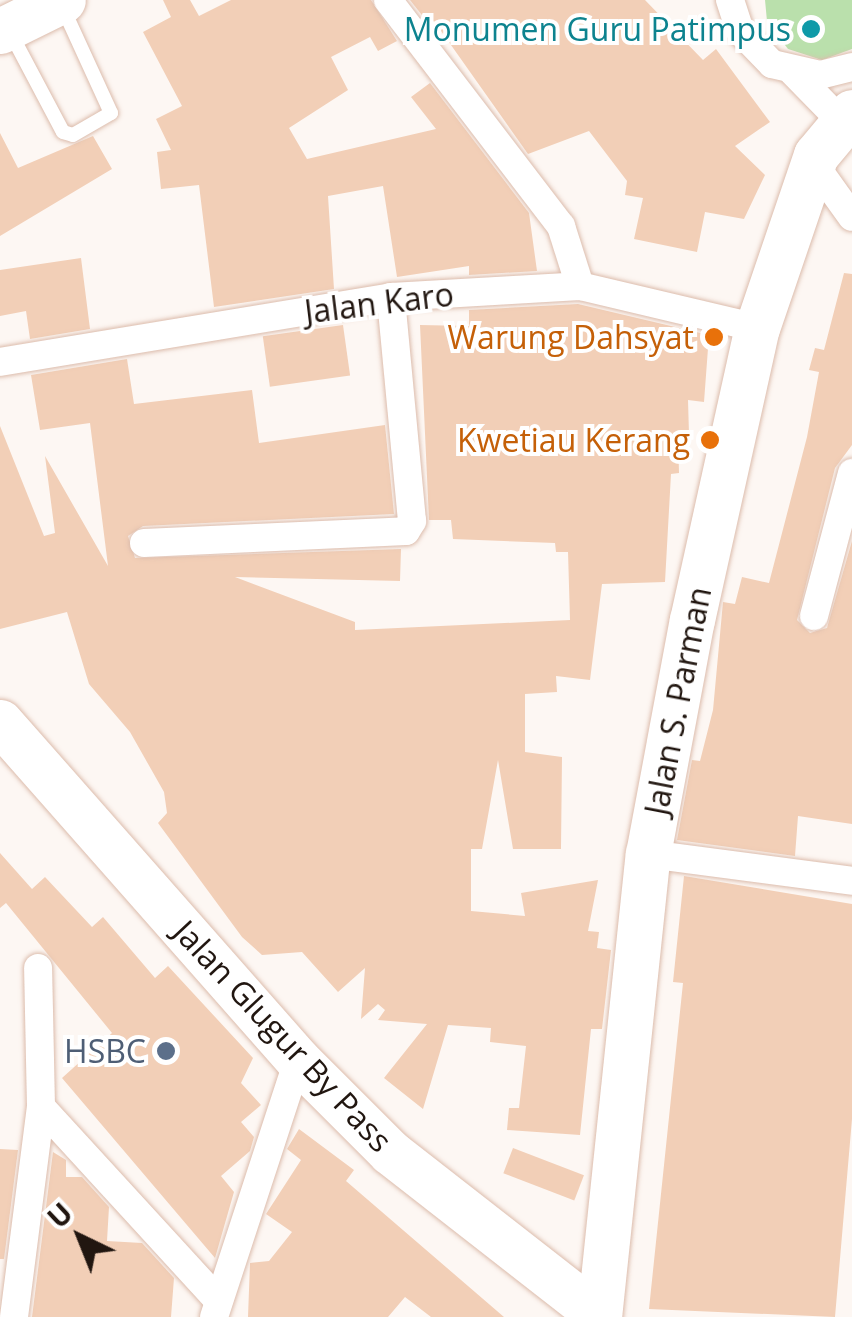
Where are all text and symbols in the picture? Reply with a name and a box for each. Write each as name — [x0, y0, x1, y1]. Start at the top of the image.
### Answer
place label: Monumen Guru Patimpus — [404, 10, 791, 48]
marker: Monumen Guru Patimpus — [800, 18, 822, 40]
street label: Jalan Karo — [302, 275, 456, 331]
place label: Warung Dahsyat — [448, 318, 694, 356]
marker: Warung Dahsyat — [703, 326, 725, 348]
place label: Kwetiau Kerang — [457, 421, 690, 459]
marker: Kwetiau Kerang — [699, 429, 721, 451]
street label: Jalan S. Parman — [637, 584, 719, 818]
street label: Jalan Glugur By Pass — [166, 912, 400, 1160]
place label: HSBC — [64, 1032, 146, 1070]
marker: HSBC — [155, 1040, 177, 1062]
north arrow — [30, 1187, 130, 1287]
text: U — [39, 1194, 80, 1236]

